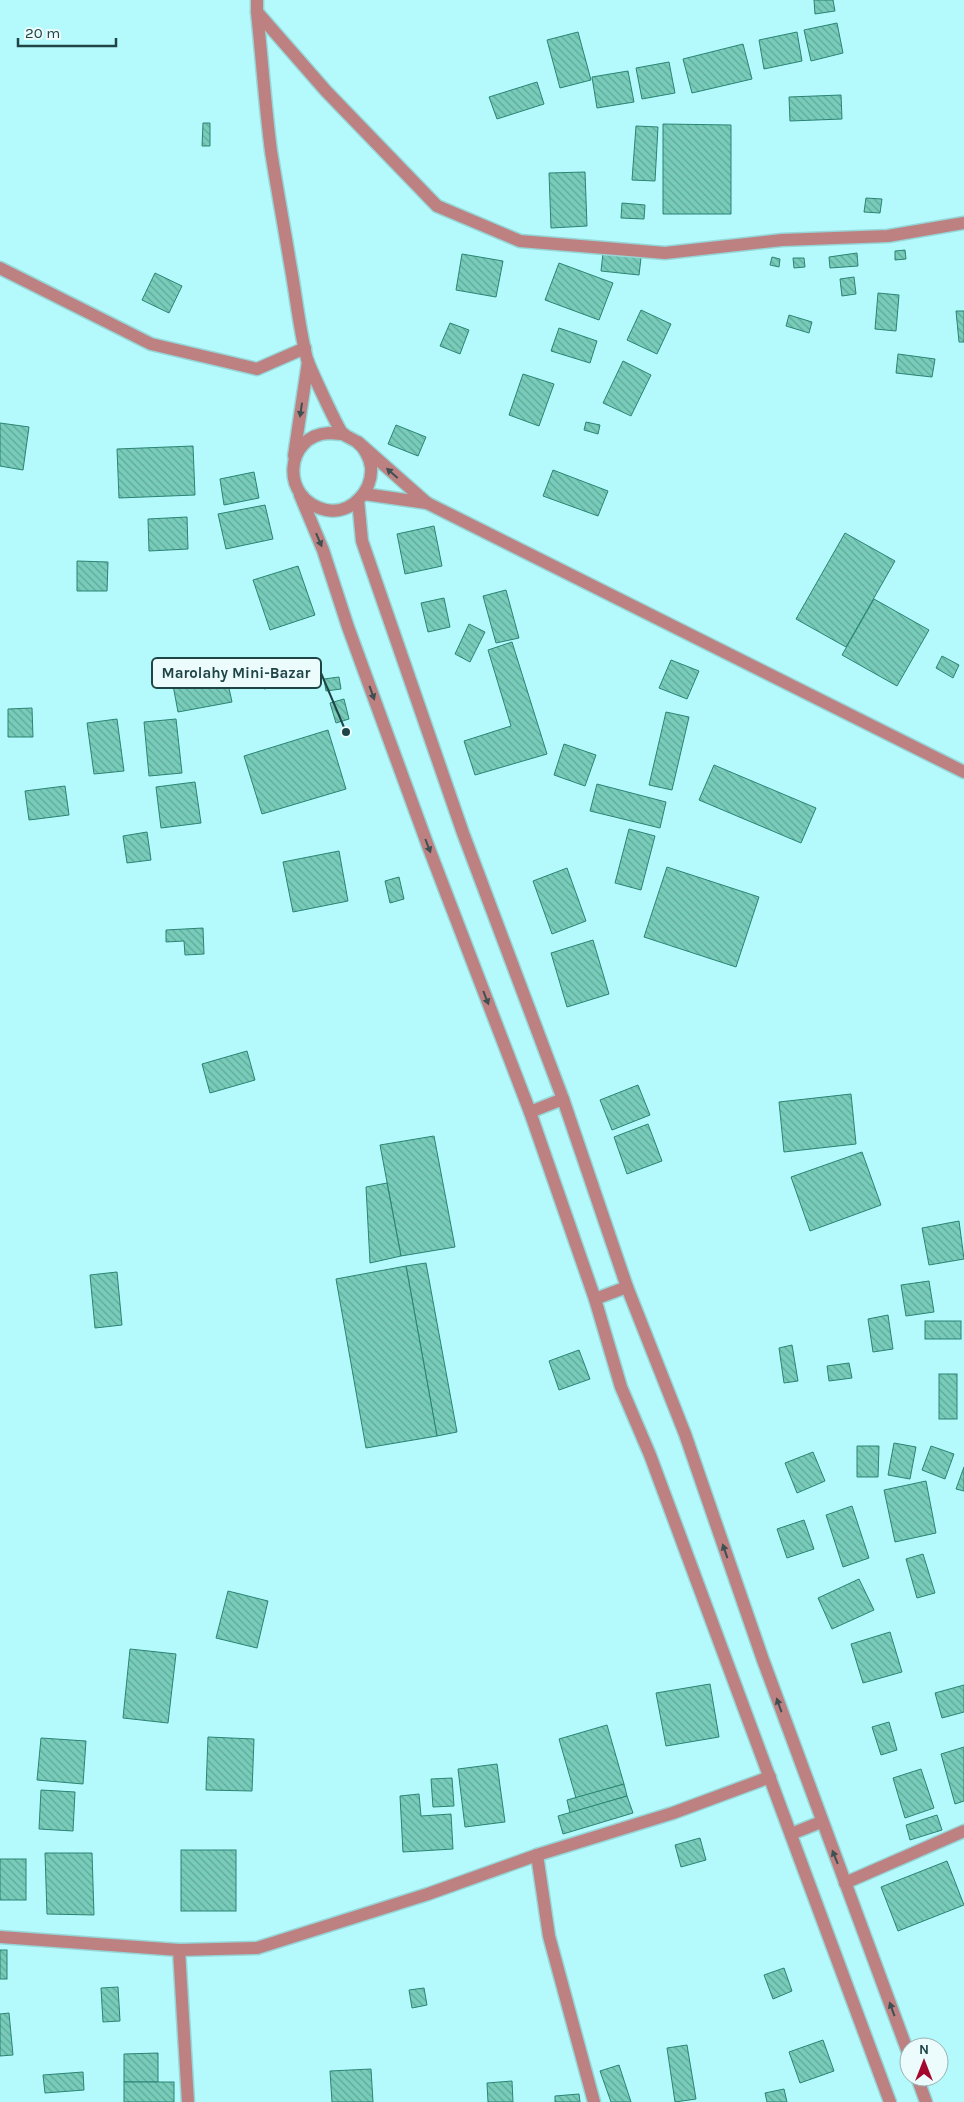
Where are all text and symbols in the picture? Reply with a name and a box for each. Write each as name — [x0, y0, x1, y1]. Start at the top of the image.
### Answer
scale bar — [18, 15, 115, 47]
text: 20 m — [25, 24, 60, 42]
one-way arrow — [297, 402, 305, 418]
one-way arrow — [386, 467, 399, 478]
one-way arrow — [316, 533, 324, 547]
callout: Marolahy Mini-Bazar — [152, 658, 321, 688]
text: Marolahy Mini-Bazar — [162, 664, 311, 682]
one-way arrow — [369, 686, 376, 701]
one-way arrow — [424, 839, 432, 854]
one-way arrow — [482, 991, 490, 1006]
one-way arrow — [721, 1544, 728, 1559]
one-way arrow — [775, 1697, 783, 1712]
one-way arrow — [831, 1849, 839, 1864]
one-way arrow — [888, 2002, 895, 2017]
north arrow — [899, 2037, 949, 2087]
text: N — [919, 2041, 929, 2058]

